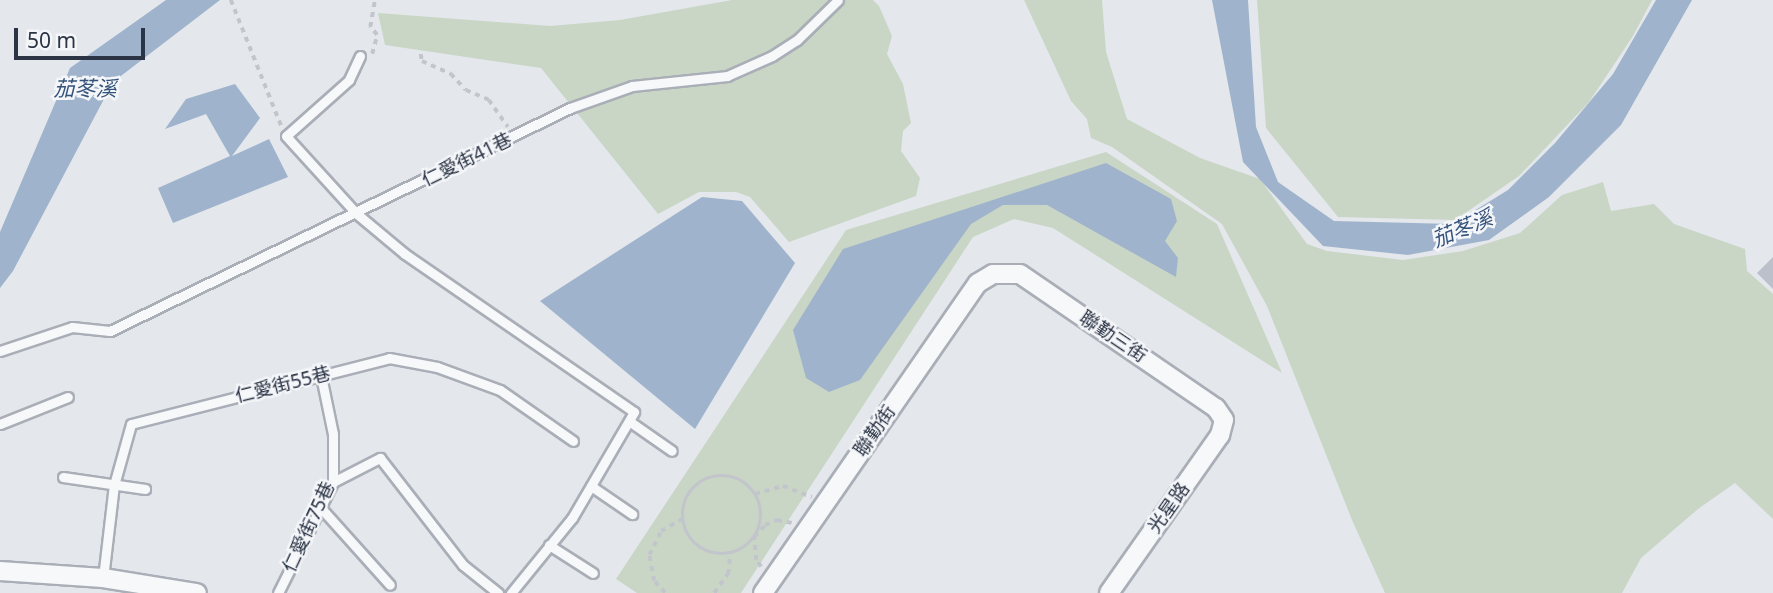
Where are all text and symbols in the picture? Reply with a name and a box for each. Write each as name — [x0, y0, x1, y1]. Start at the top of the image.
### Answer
scale bar — [18, 14, 149, 58]
text: 50 m — [27, 26, 76, 54]
water label: 茄苳溪 — [54, 75, 116, 101]
street label: 仁愛街41巷 — [418, 128, 516, 192]
water label: 茄苳溪 — [1428, 204, 1496, 252]
street label: 聯勤三街 — [1075, 306, 1151, 368]
street label: 仁愛街55巷 — [233, 362, 333, 408]
street label: 聯勤街 — [849, 401, 901, 461]
street label: 仁愛街75巷 — [278, 478, 340, 576]
street label: 光星路 — [1143, 478, 1195, 538]

